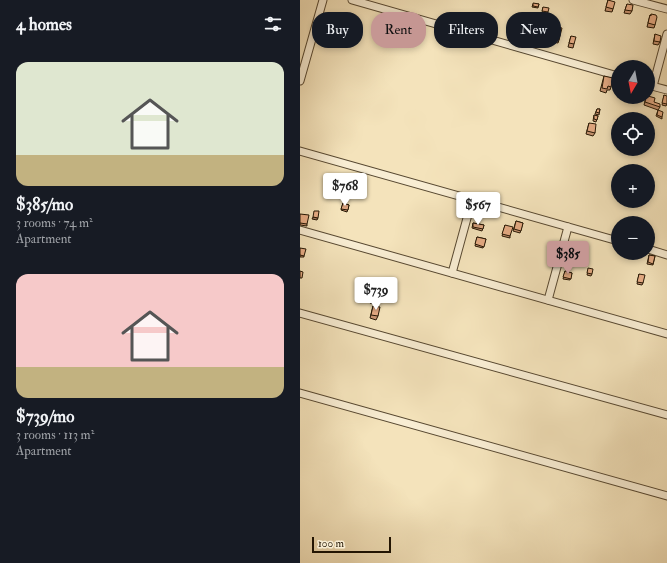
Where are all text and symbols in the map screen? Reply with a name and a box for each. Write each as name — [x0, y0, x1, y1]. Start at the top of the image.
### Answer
chip: Buy — [312, 12, 363, 48]
chip: Rent — [371, 12, 426, 48]
chip: Filters — [434, 12, 498, 48]
chip: New — [506, 12, 561, 48]
icon: filters — [262, 13, 284, 35]
text: 4 homes — [16, 14, 72, 35]
north arrow — [611, 60, 655, 104]
map controls — [611, 60, 655, 260]
icon: home — [114, 88, 186, 160]
button: locate — [611, 112, 655, 156]
button: + — [611, 164, 655, 208]
pin: $768 — [321, 173, 369, 207]
text: $768 — [332, 178, 358, 194]
pin: $567 — [454, 192, 502, 226]
text: $385/mo — [16, 194, 73, 215]
text: $567 — [465, 197, 491, 213]
text: 3 rooms · 74 m² — [16, 215, 93, 231]
button: − — [611, 216, 655, 260]
text: Apartment — [16, 231, 72, 247]
pin: $385 — [544, 241, 592, 275]
text: $385 — [556, 246, 580, 262]
pin: $739 — [352, 277, 400, 311]
text: $739 — [364, 282, 388, 298]
icon: home — [114, 300, 186, 372]
text: $739/mo — [16, 406, 74, 427]
text: 3 rooms · 113 m² — [16, 427, 94, 443]
text: Apartment — [16, 443, 72, 459]
scale bar — [312, 535, 391, 554]
text: 100 m — [318, 537, 344, 550]

